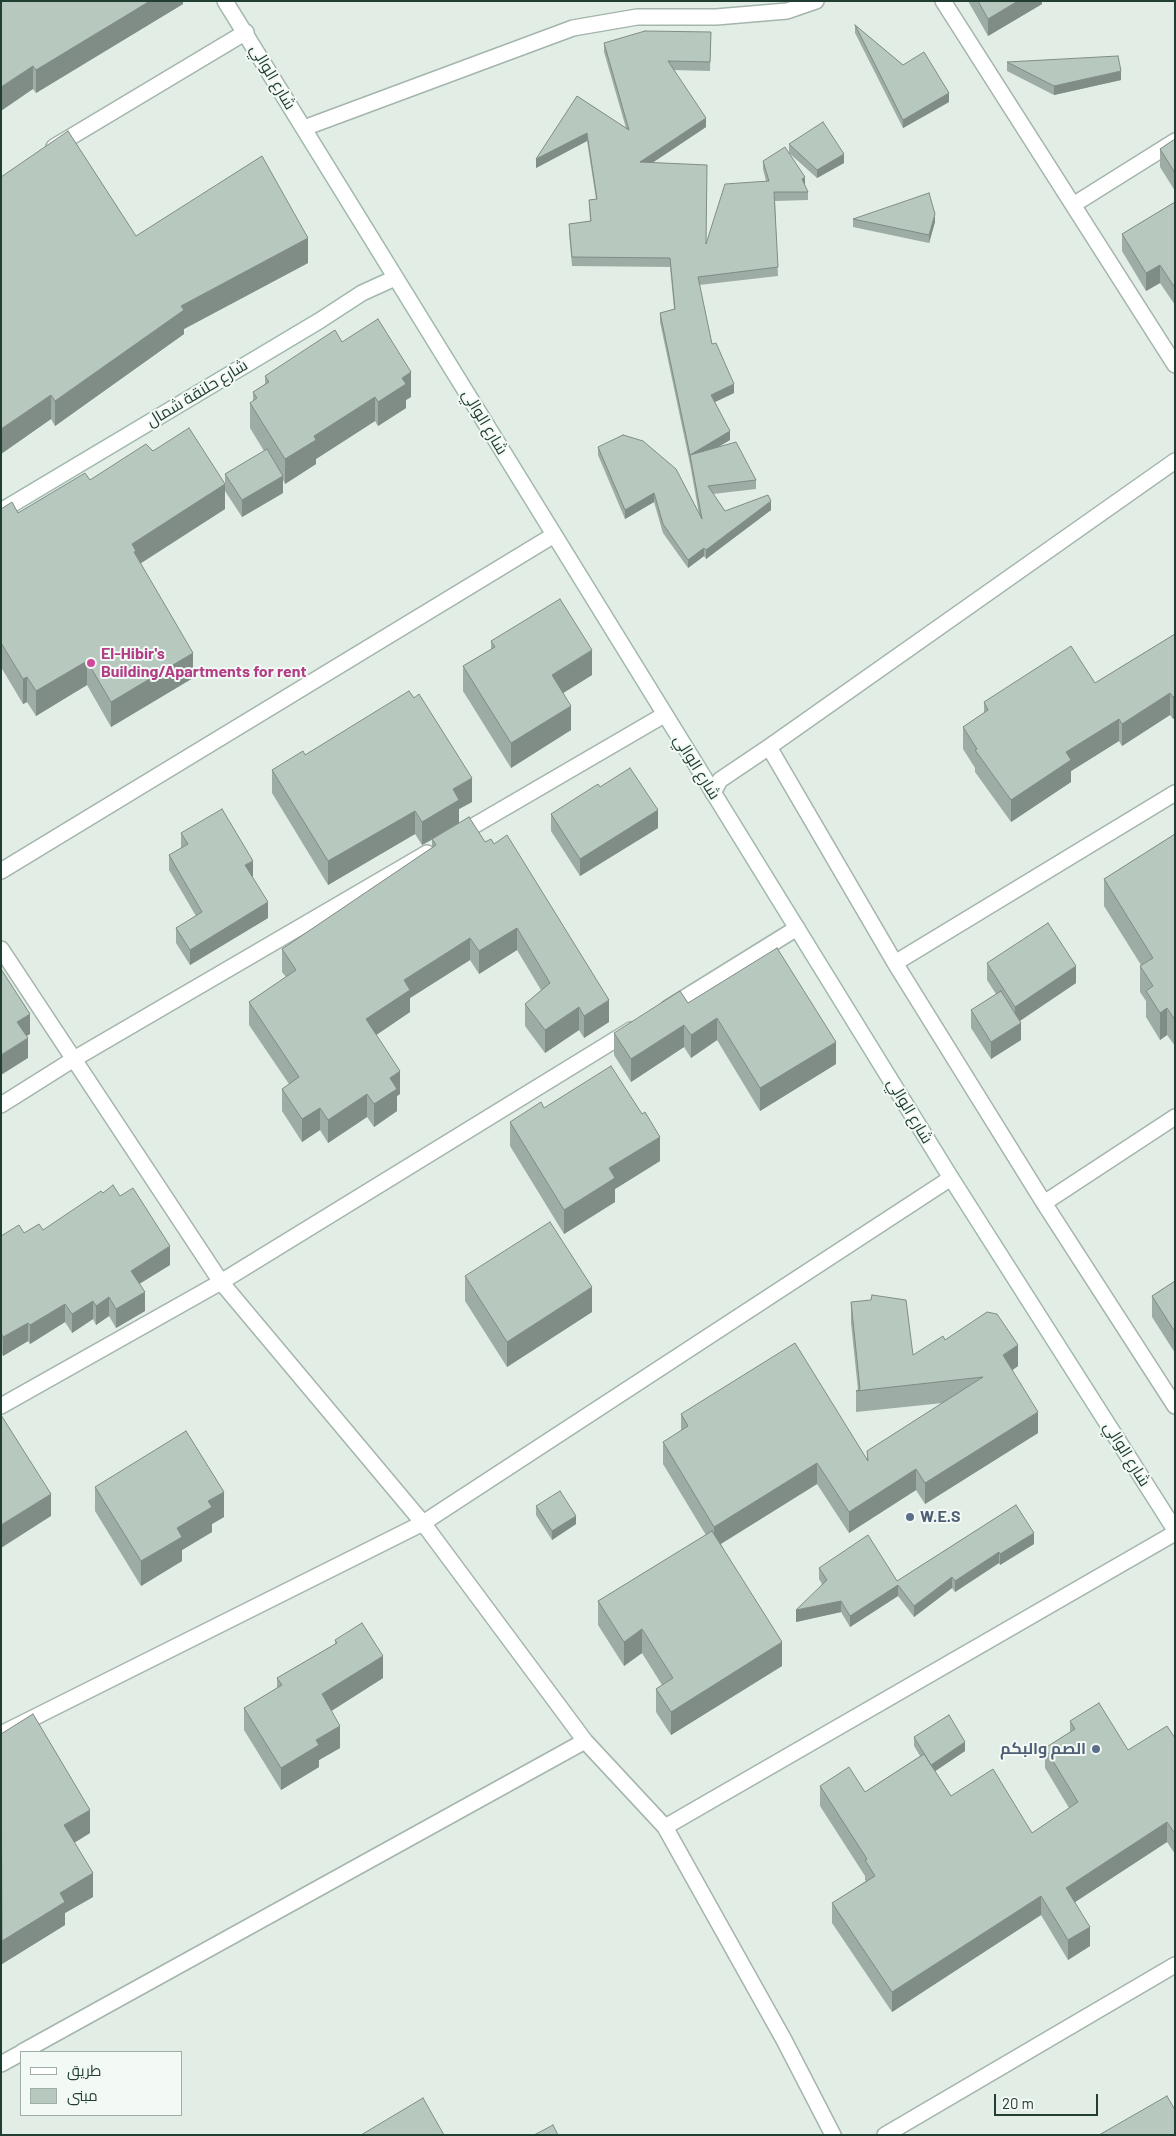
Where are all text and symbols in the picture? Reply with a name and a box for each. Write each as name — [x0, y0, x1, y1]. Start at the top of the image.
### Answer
street label: شارع الوالي — [246, 41, 300, 113]
street label: شارع حلنقة شمال — [143, 355, 251, 431]
street label: شارع الوالي — [458, 386, 512, 458]
place label: El-Hibir's Building/Apartments for rent — [101, 644, 307, 682]
marker: El-Hibir's Building/Apartments for rent — [85, 657, 97, 669]
street label: شارع الوالي — [670, 731, 724, 803]
street label: شارع الوالي — [883, 1075, 937, 1147]
street label: شارع الوالي — [1100, 1418, 1154, 1490]
place label: W.E.S — [920, 1507, 961, 1527]
marker: W.E.S — [904, 1511, 916, 1523]
place label: الصم والبكم — [1000, 1739, 1086, 1759]
marker: الصم والبكم — [1090, 1743, 1102, 1755]
legend — [20, 2051, 182, 2116]
text: طريق — [67, 2061, 101, 2079]
scale bar — [996, 2084, 1100, 2116]
text: مبنى — [67, 2086, 98, 2104]
text: 20 m — [1002, 2094, 1034, 2112]

